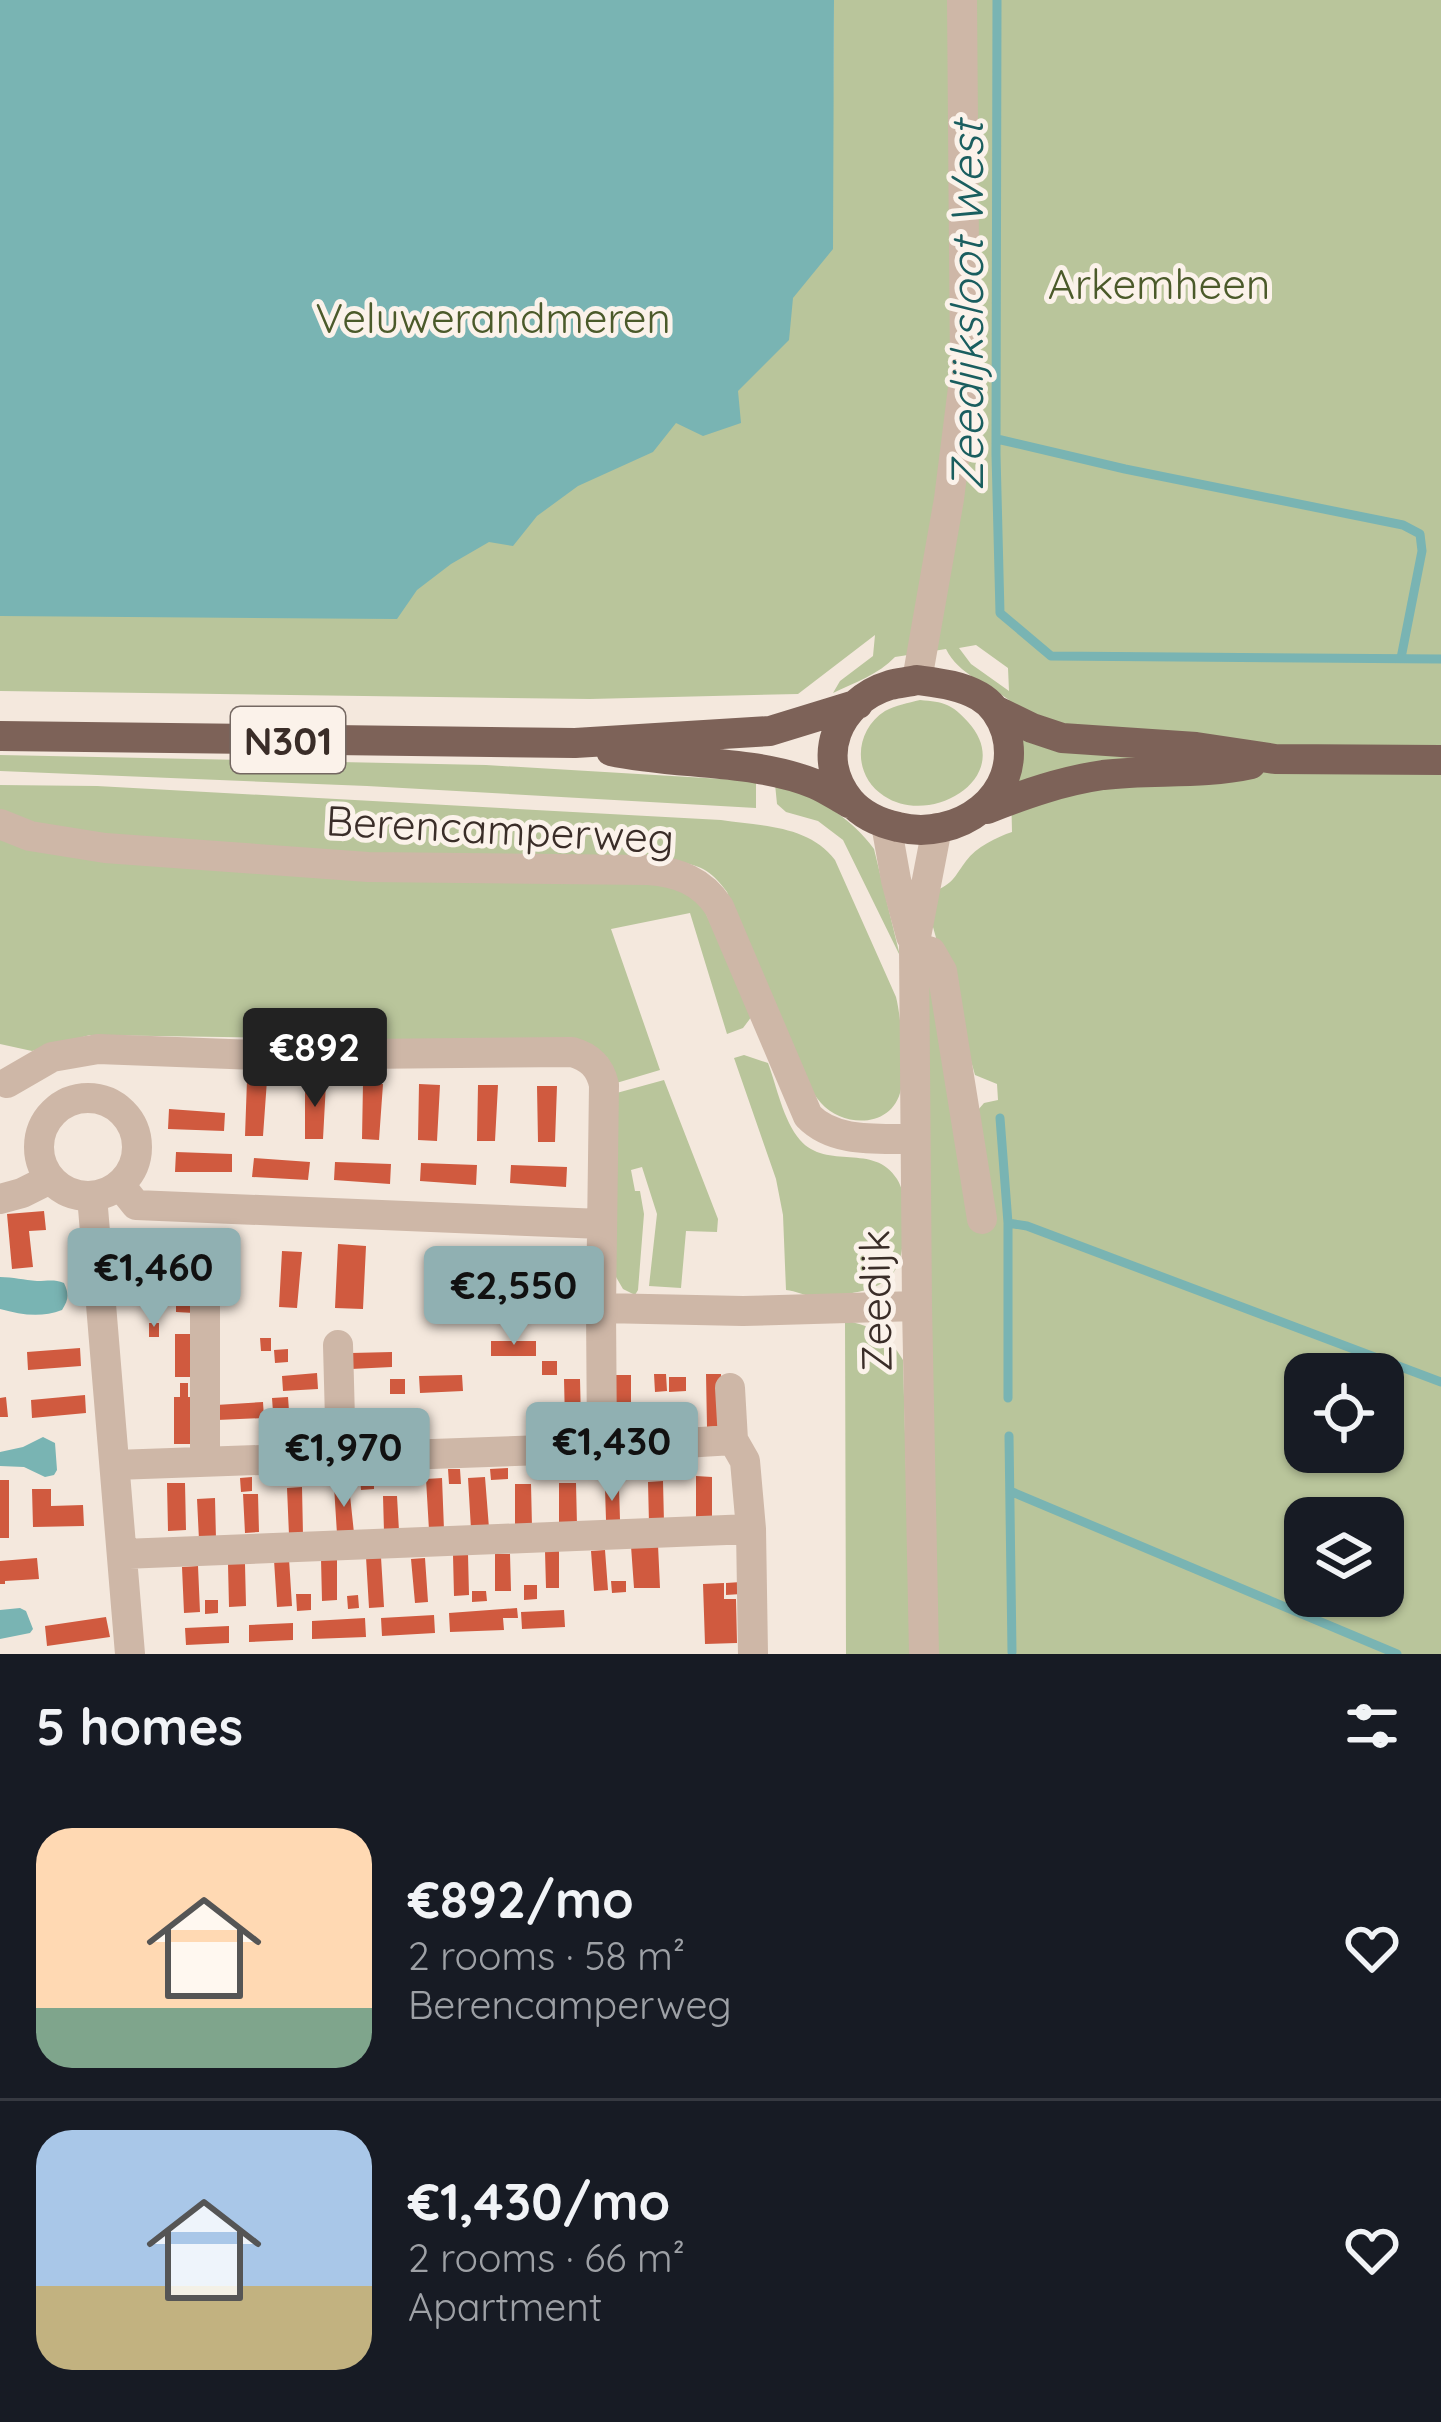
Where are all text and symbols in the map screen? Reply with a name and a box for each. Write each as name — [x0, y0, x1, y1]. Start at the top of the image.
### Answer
water label: Zeedijksloot West — [938, 116, 994, 491]
park label: Arkemheen — [1048, 257, 1270, 310]
park label: Veluwerandmeren — [315, 291, 671, 344]
road number: N301 — [231, 707, 345, 773]
street label: Berencamperweg — [325, 793, 675, 865]
pin: €892 — [244, 1008, 386, 1110]
text: €892 — [270, 1022, 360, 1071]
pin: €1,460 — [56, 1228, 252, 1330]
street label: Zeedijk — [847, 1229, 903, 1373]
text: €1,460 — [95, 1242, 213, 1291]
pin: €2,550 — [416, 1246, 612, 1348]
text: €2,550 — [451, 1260, 577, 1309]
map controls — [1284, 1353, 1404, 1617]
button: locate — [1284, 1353, 1404, 1473]
pin: €1,430 — [514, 1402, 710, 1504]
pin: €1,970 — [246, 1408, 442, 1510]
text: €1,430 — [553, 1416, 671, 1465]
text: €1,970 — [286, 1422, 402, 1471]
button: layers — [1284, 1497, 1404, 1617]
icon: filters — [1339, 1693, 1405, 1759]
text: 5 homes — [36, 1694, 243, 1758]
text: €892/mo — [408, 1867, 634, 1931]
icon: home — [132, 1876, 276, 2020]
icon: heart — [1339, 1915, 1405, 1981]
text: 2 rooms · 58 m² — [408, 1931, 685, 1980]
text: Berencamperweg — [408, 1980, 732, 2029]
text: €1,430/mo — [408, 2169, 670, 2233]
icon: home — [132, 2178, 276, 2322]
icon: heart — [1339, 2217, 1405, 2283]
text: 2 rooms · 66 m² — [408, 2233, 685, 2282]
text: Apartment — [408, 2282, 602, 2331]

